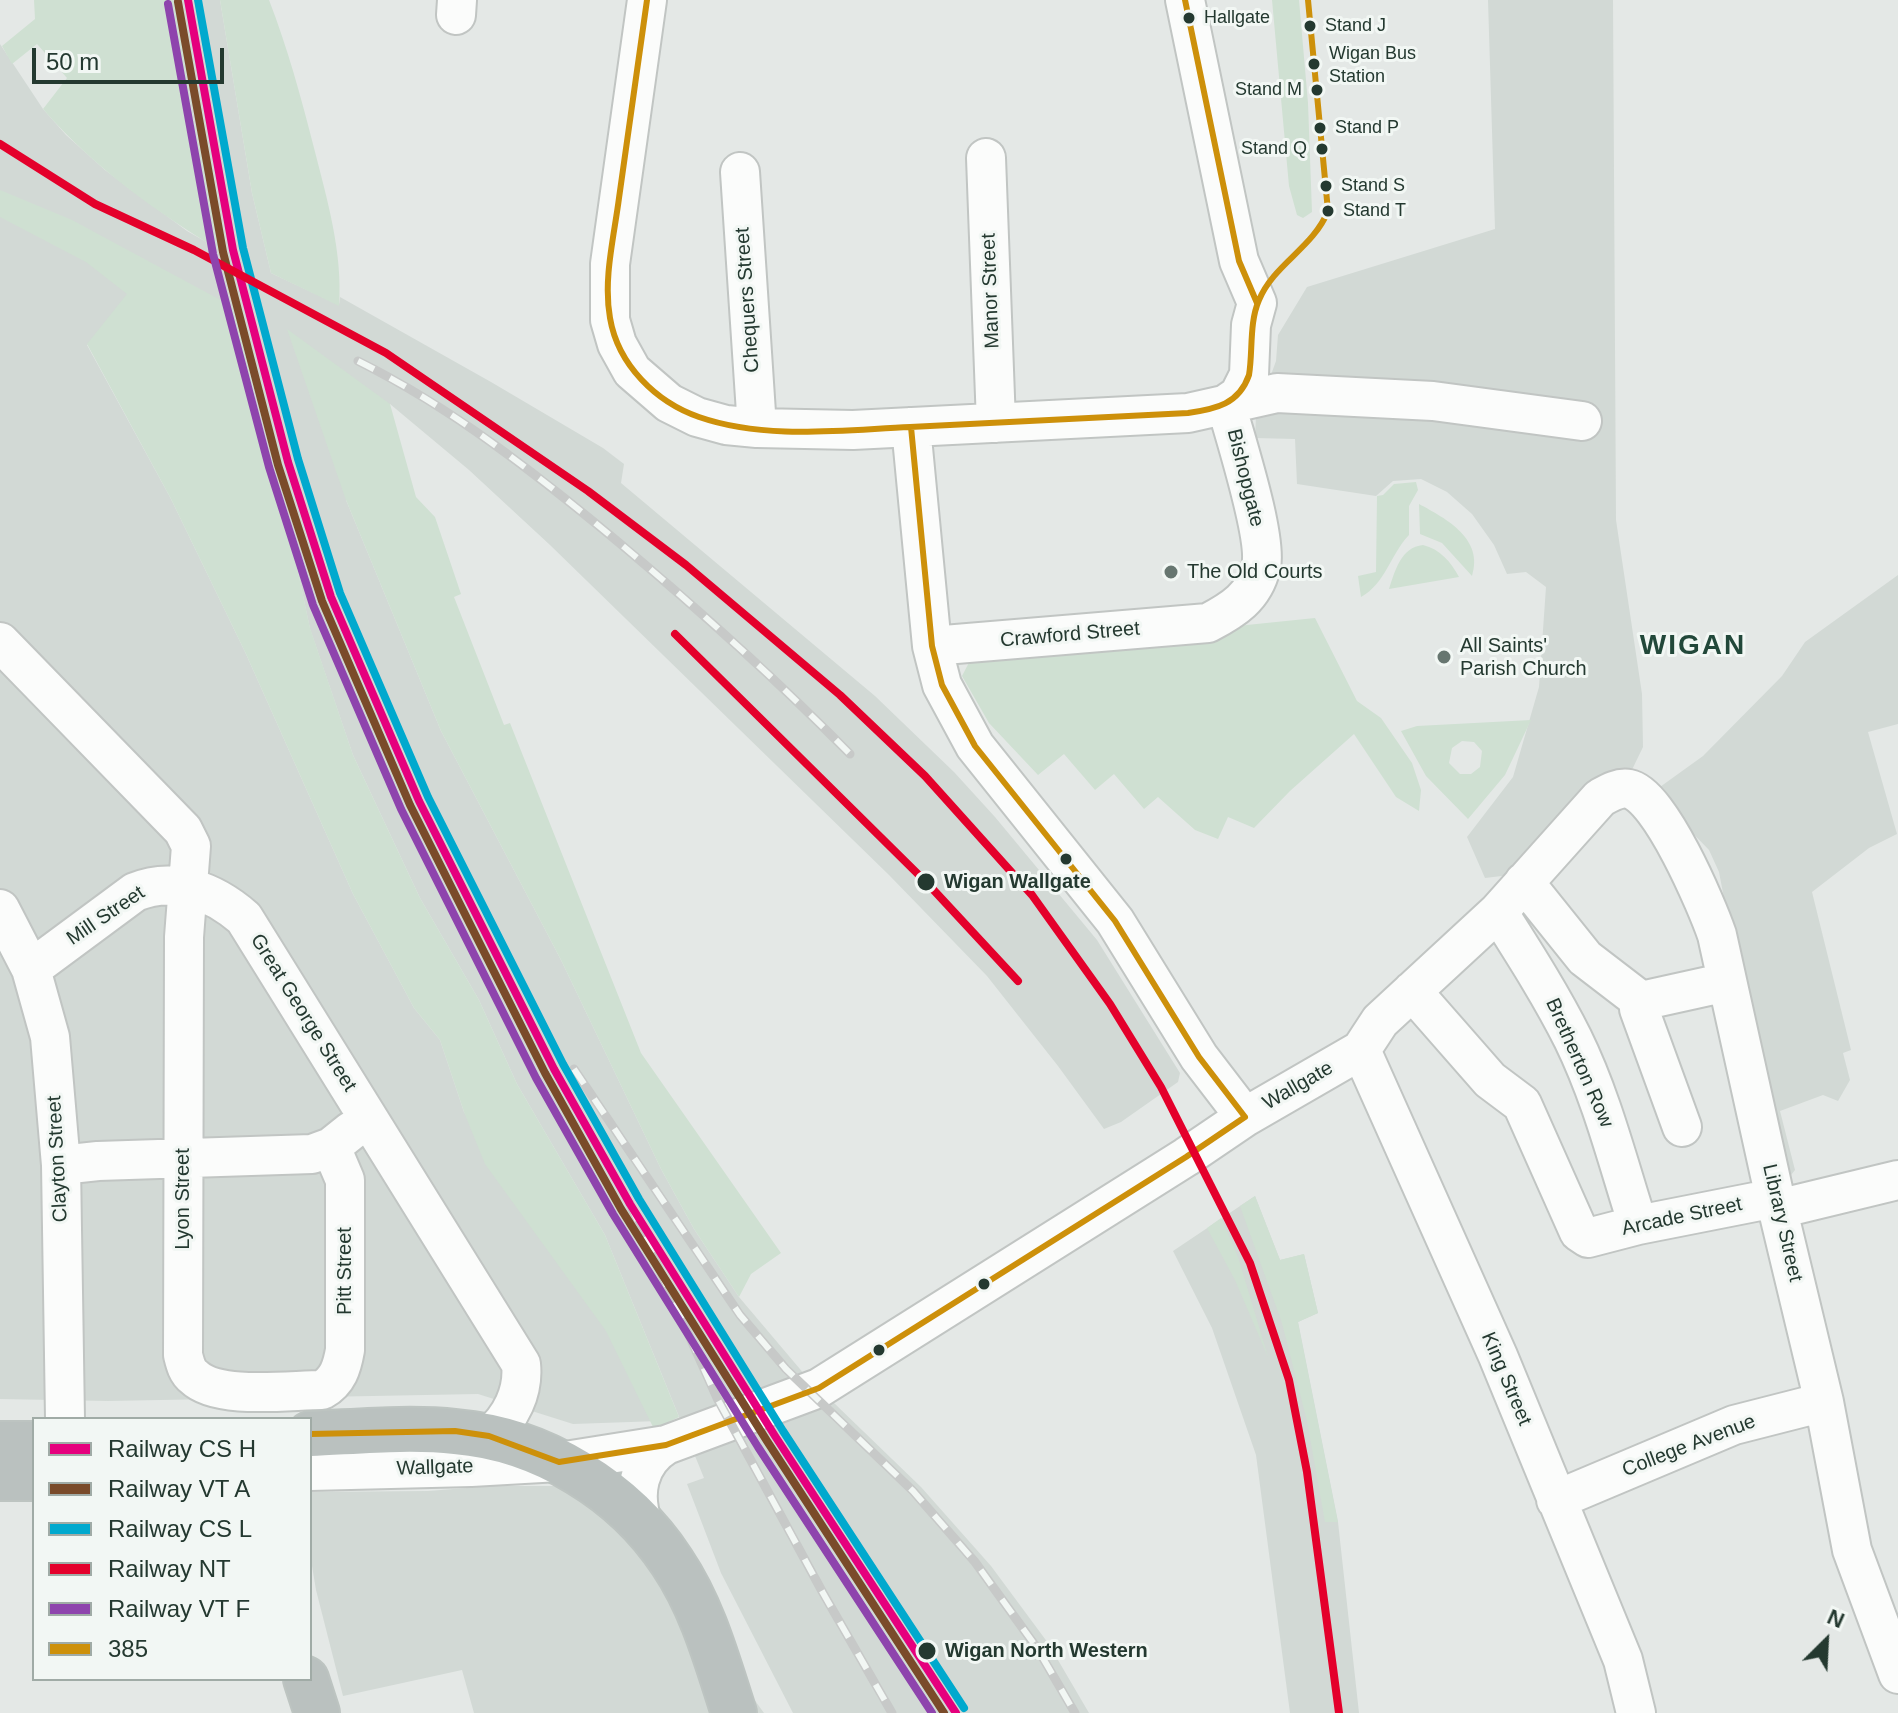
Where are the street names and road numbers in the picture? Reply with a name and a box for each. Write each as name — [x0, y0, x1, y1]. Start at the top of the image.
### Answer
street label: Chequers Street — [731, 227, 765, 373]
street label: Manor Street — [977, 233, 1005, 349]
street label: Bishopgate — [1221, 427, 1269, 529]
street label: Crawford Street — [999, 617, 1141, 653]
street label: Mill Street — [62, 881, 150, 951]
street label: Great George Street — [245, 930, 361, 1096]
street label: Bretherton Row — [1540, 995, 1618, 1131]
street label: Wallgate — [1259, 1056, 1337, 1116]
street label: Clayton Street — [43, 1095, 73, 1223]
street label: Lyon Street — [171, 1148, 195, 1250]
street label: Library Street — [1757, 1162, 1807, 1284]
street label: Arcade Street — [1620, 1193, 1744, 1241]
street label: Pitt Street — [333, 1227, 357, 1315]
street label: King Street — [1476, 1329, 1536, 1429]
street label: College Avenue — [1619, 1410, 1759, 1482]
street label: Wallgate — [396, 1455, 474, 1481]

